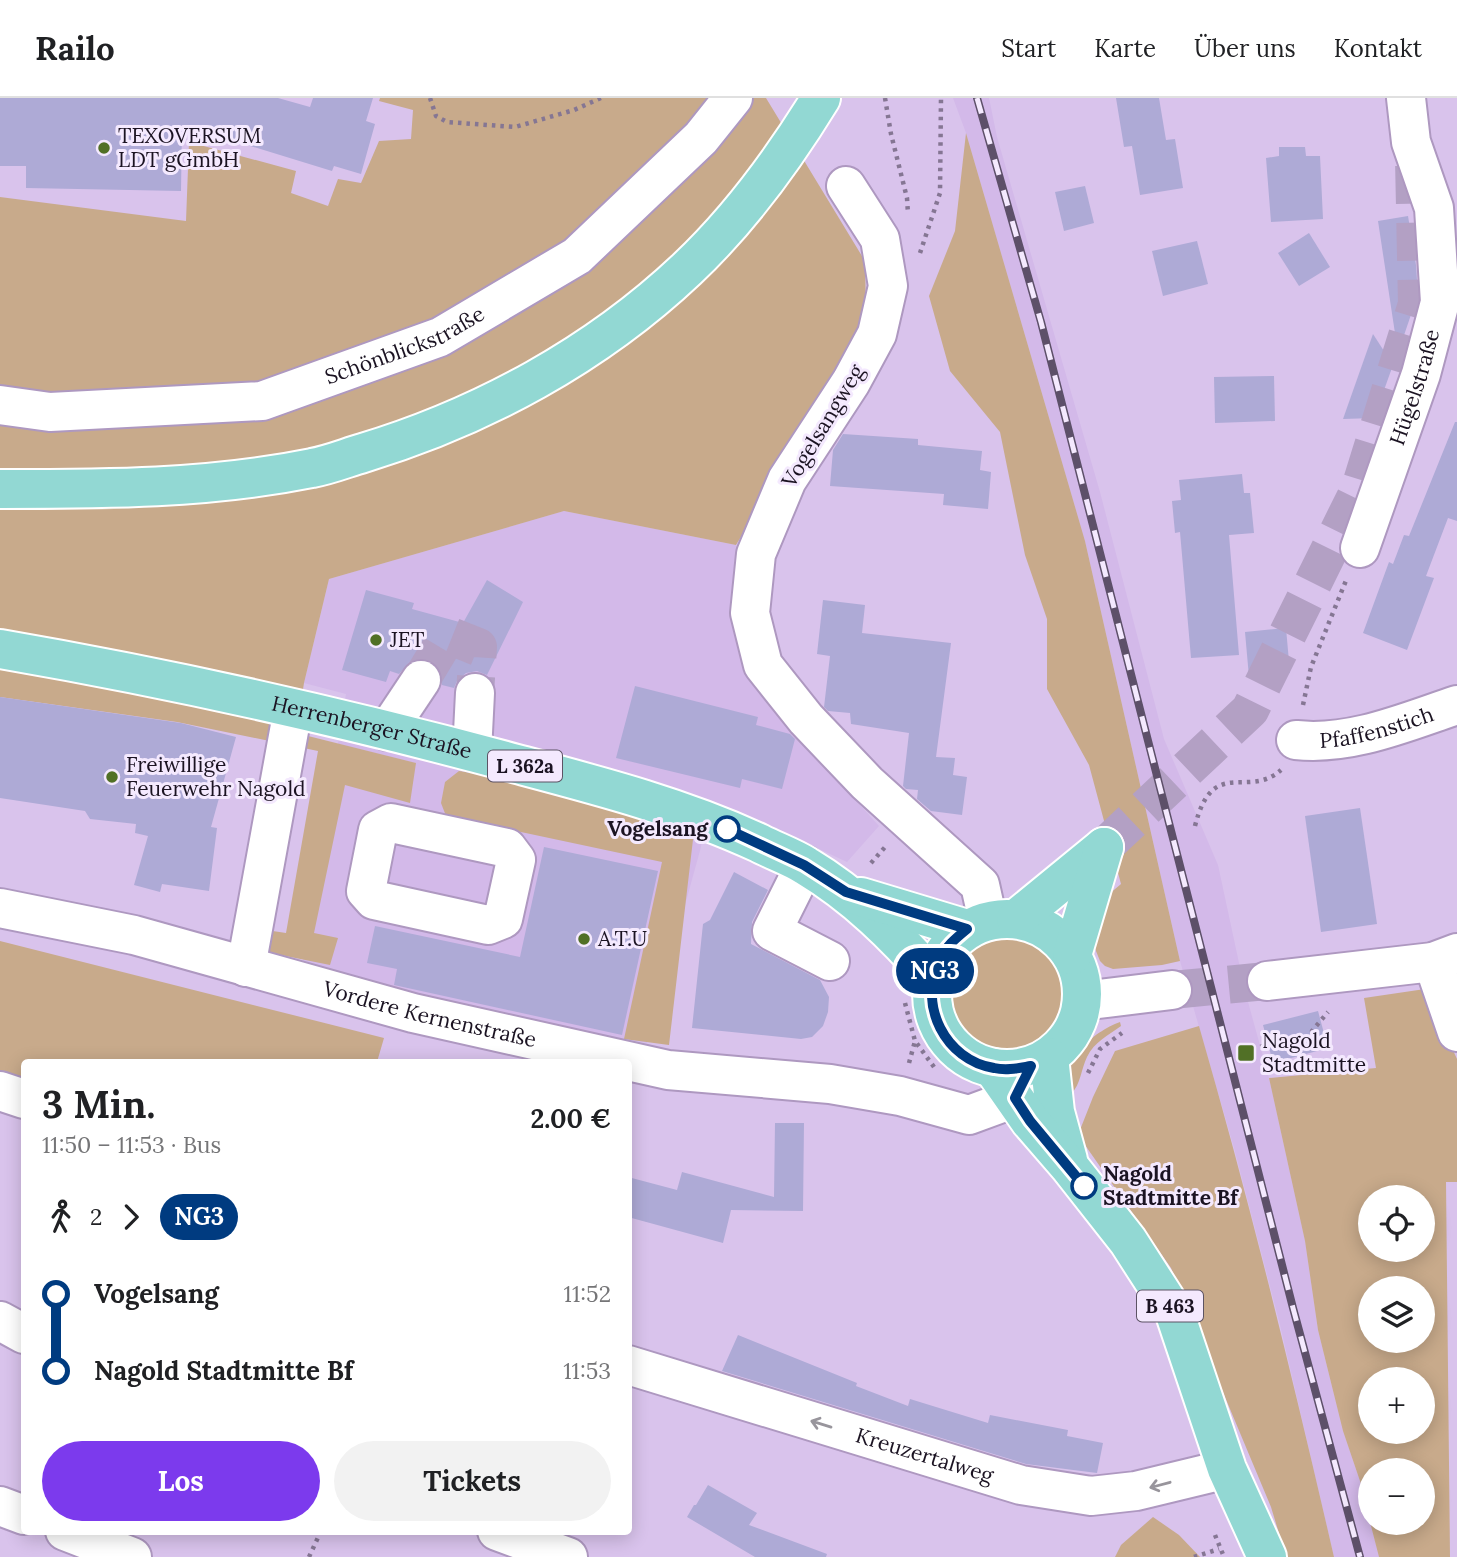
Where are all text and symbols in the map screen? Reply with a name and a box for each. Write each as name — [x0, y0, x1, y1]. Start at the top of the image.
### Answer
text: Railo — [35, 27, 115, 69]
text: Start — [1001, 33, 1056, 64]
text: Karte — [1094, 33, 1156, 64]
text: Über uns — [1194, 33, 1296, 64]
text: Kontakt — [1334, 33, 1422, 64]
place label: TEXOVERSUM LDT gGmbH — [118, 122, 261, 173]
marker: TEXOVERSUM LDT gGmbH — [96, 140, 112, 156]
street label: Schönblickstraße — [321, 300, 489, 390]
street label: Hügelstraße — [1383, 326, 1445, 449]
street label: Vogelsangweg — [775, 359, 870, 493]
place label: JET — [389, 626, 424, 653]
marker: JET — [368, 632, 384, 648]
street label: Herrenberger Straße — [269, 690, 475, 764]
street label: Pfaffenstich — [1319, 700, 1437, 754]
road number: L 362a — [488, 750, 562, 782]
place label: Freiwillige Feuerwehr Nagold — [126, 751, 306, 802]
marker: Freiwillige Feuerwehr Nagold — [104, 769, 120, 785]
place label: Vogelsang — [607, 815, 709, 842]
marker: Vogelsang — [714, 816, 740, 842]
place label: A.T.U — [597, 925, 648, 952]
marker: A.T.U — [576, 931, 592, 947]
line badge: NG3 — [895, 948, 975, 994]
text: NG3 — [910, 955, 960, 986]
street label: Vordere Kernenstraße — [319, 974, 539, 1053]
place label: Nagold Stadtmitte — [1262, 1027, 1366, 1078]
marker: Nagold Stadtmitte — [1236, 1043, 1256, 1063]
text: 3 Min. — [42, 1080, 155, 1128]
text: 2.00 € — [531, 1102, 611, 1135]
text: 11:50 – 11:53 · Bus — [42, 1130, 221, 1159]
place label: Nagold Stadtmitte Bf — [1103, 1160, 1239, 1211]
marker: Nagold Stadtmitte Bf — [1071, 1173, 1097, 1199]
map controls — [1358, 1185, 1435, 1535]
button: locate — [1358, 1185, 1435, 1262]
icon: walk — [42, 1198, 80, 1236]
icon: forward — [112, 1198, 150, 1236]
text: NG3 — [174, 1201, 224, 1232]
text: 2 — [90, 1202, 102, 1231]
button: layers — [1358, 1276, 1435, 1353]
text: Vogelsang — [94, 1277, 219, 1310]
text: 11:52 — [564, 1279, 611, 1308]
road number: B 463 — [1137, 1290, 1203, 1322]
text: Nagold Stadtmitte Bf — [94, 1354, 353, 1387]
text: 11:53 — [563, 1356, 611, 1385]
button: + — [1358, 1367, 1435, 1444]
one-way arrow — [810, 1417, 832, 1430]
street label: Kreuzertalweg — [852, 1421, 997, 1489]
button: Los — [42, 1441, 320, 1521]
button: Tickets — [334, 1441, 611, 1521]
button: − — [1358, 1458, 1435, 1535]
one-way arrow — [1149, 1479, 1172, 1492]

